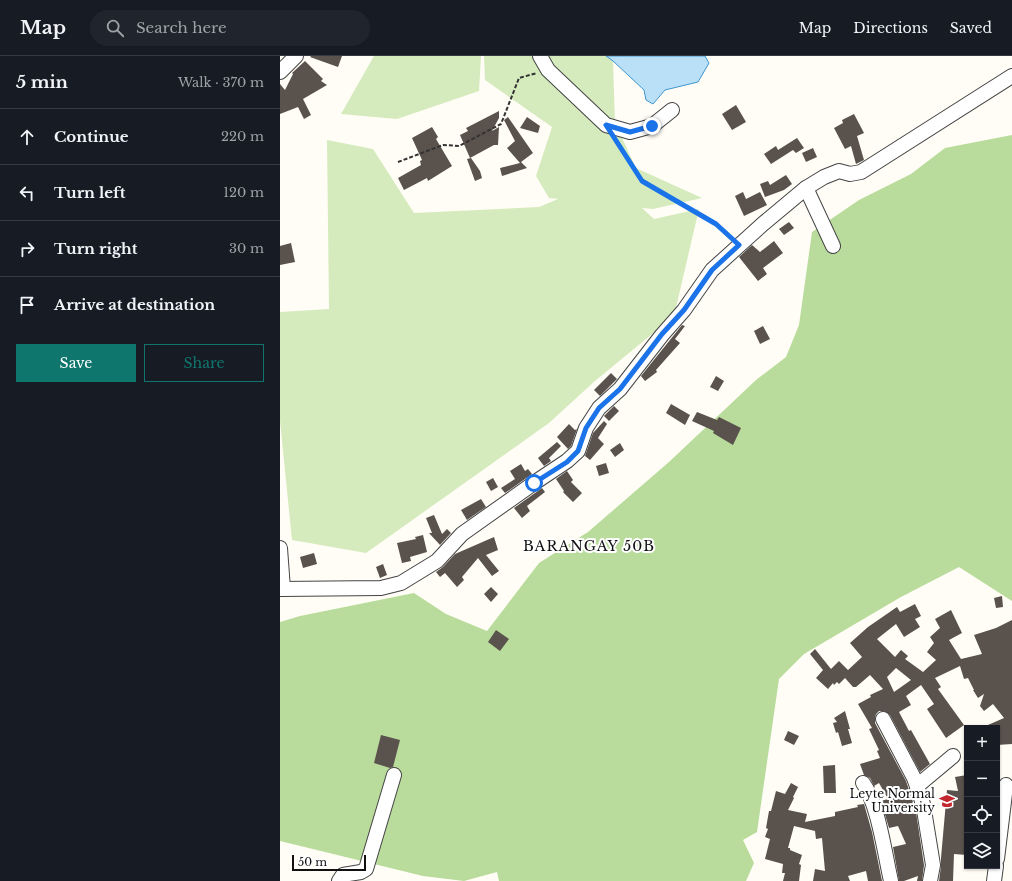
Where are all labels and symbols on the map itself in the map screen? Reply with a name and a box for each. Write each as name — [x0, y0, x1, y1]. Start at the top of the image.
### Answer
route end — [643, 117, 661, 135]
route start — [525, 474, 543, 492]
district label: BARANGAY 50B — [523, 537, 655, 555]
place label: Leyte Normal University — [850, 786, 935, 815]
school or university icon: Leyte Normal University — [938, 792, 956, 810]
scale bar — [292, 853, 366, 872]

